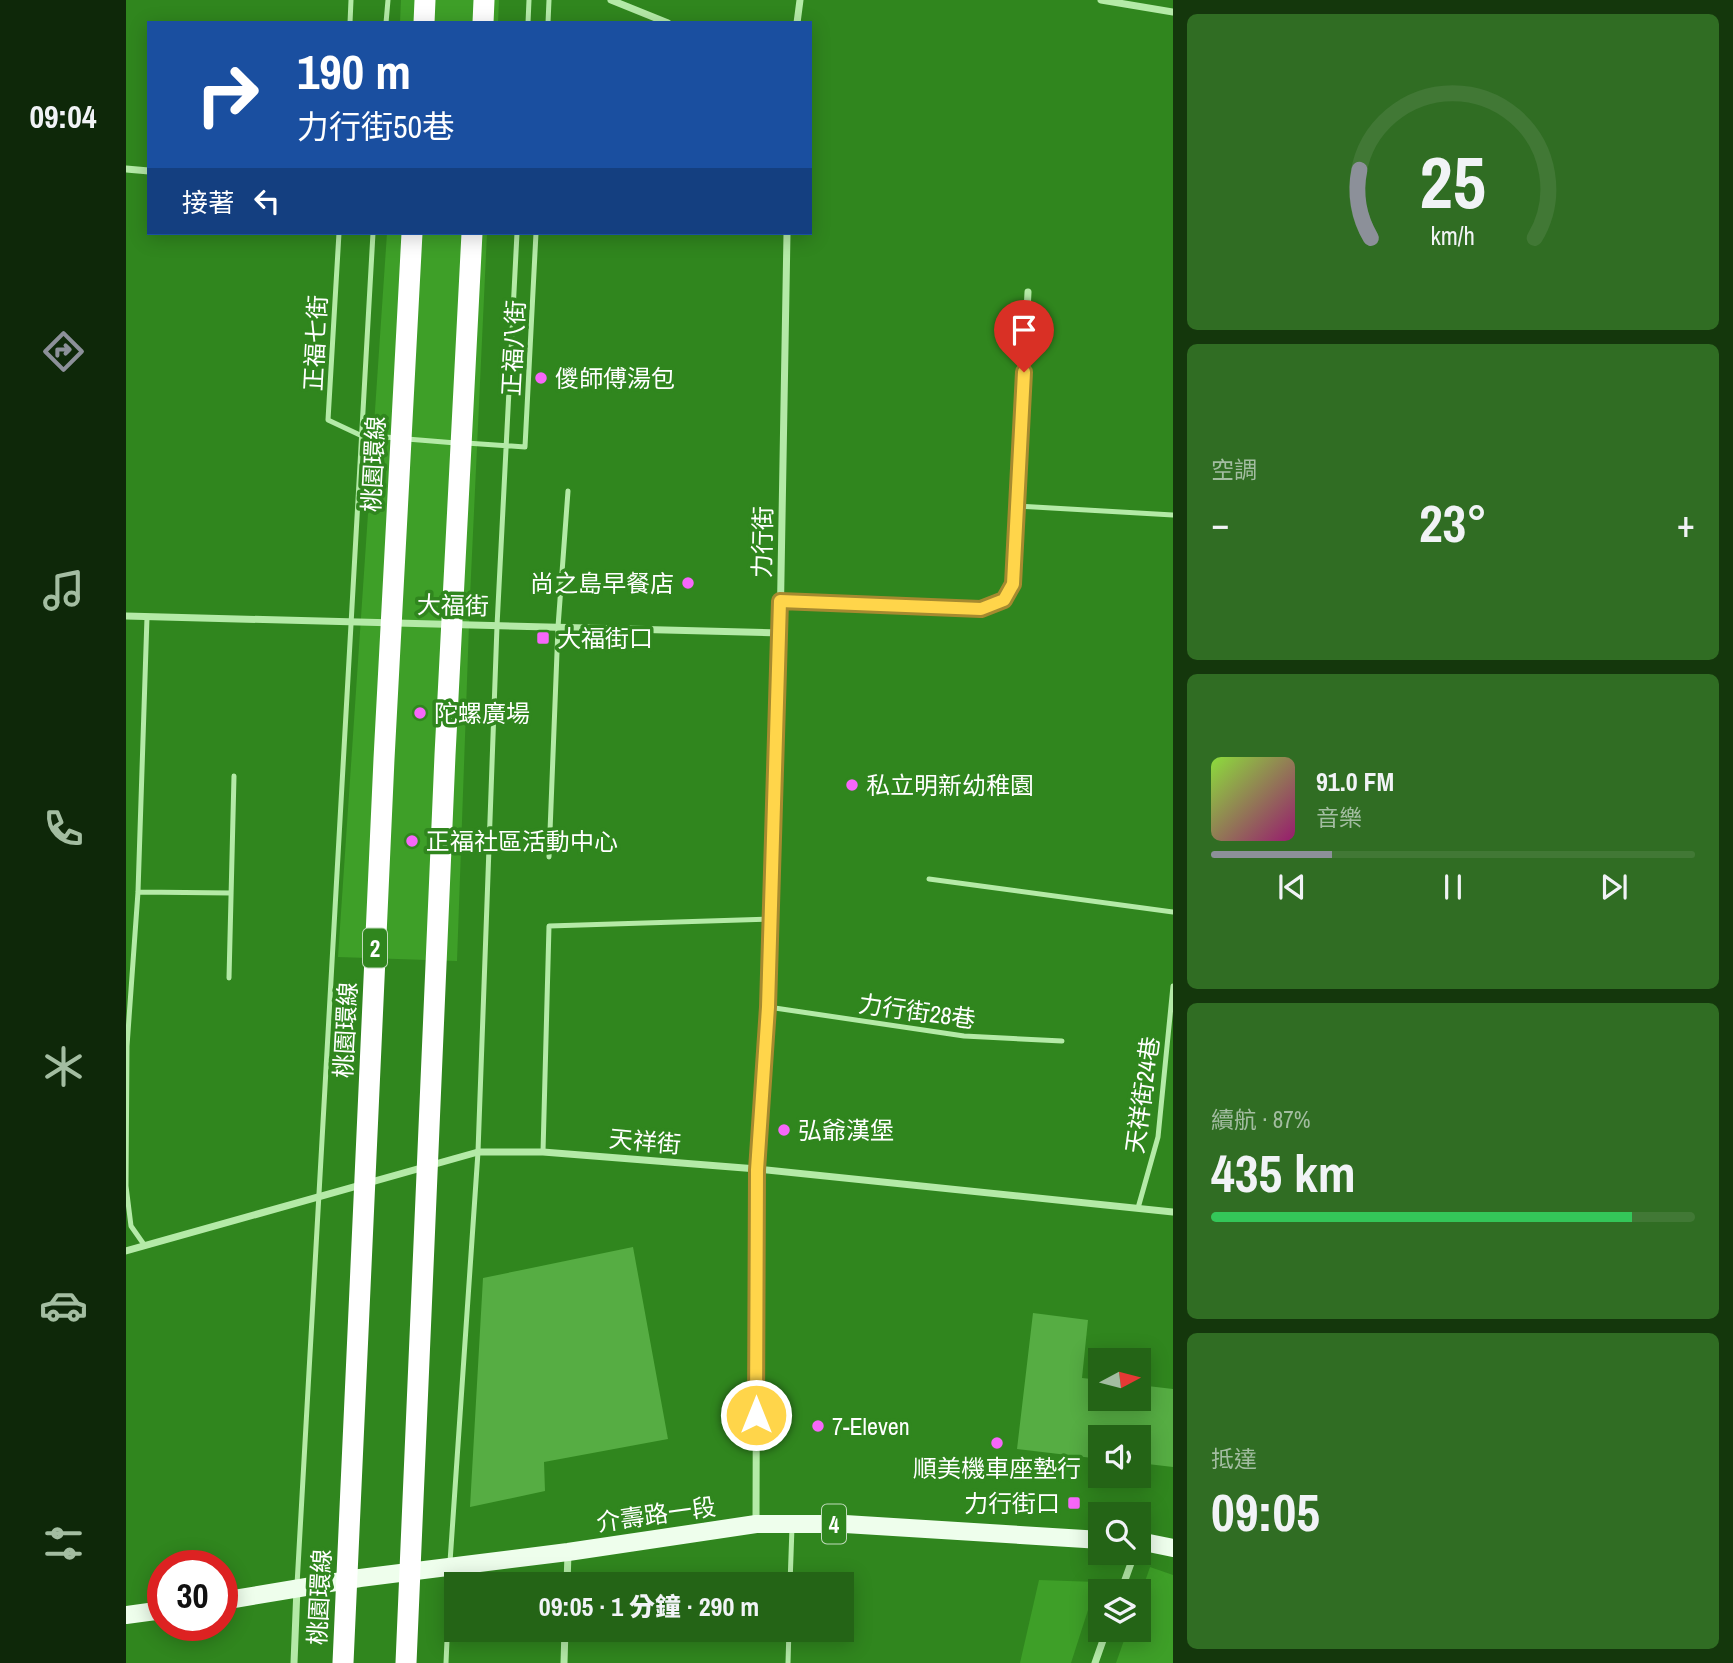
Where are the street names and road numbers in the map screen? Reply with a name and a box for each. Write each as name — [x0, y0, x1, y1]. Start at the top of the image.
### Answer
street label: 正福七街 — [297, 294, 333, 392]
street label: 正福八街 — [495, 299, 531, 397]
street label: 桃園環線 — [355, 415, 391, 513]
street label: 力行街 — [745, 506, 779, 578]
street label: 大福街 — [417, 588, 489, 622]
road number: 2 — [363, 928, 387, 967]
street label: 桃園環線 — [327, 981, 363, 1079]
street label: 力行街28巷 — [856, 987, 978, 1035]
street label: 天祥街24巷 — [1118, 1034, 1166, 1156]
street label: 天祥街 — [608, 1122, 682, 1160]
street label: 介壽路一段 — [594, 1490, 718, 1538]
road number: 4 — [822, 1504, 846, 1544]
street label: 桃園環線 — [301, 1548, 337, 1646]

